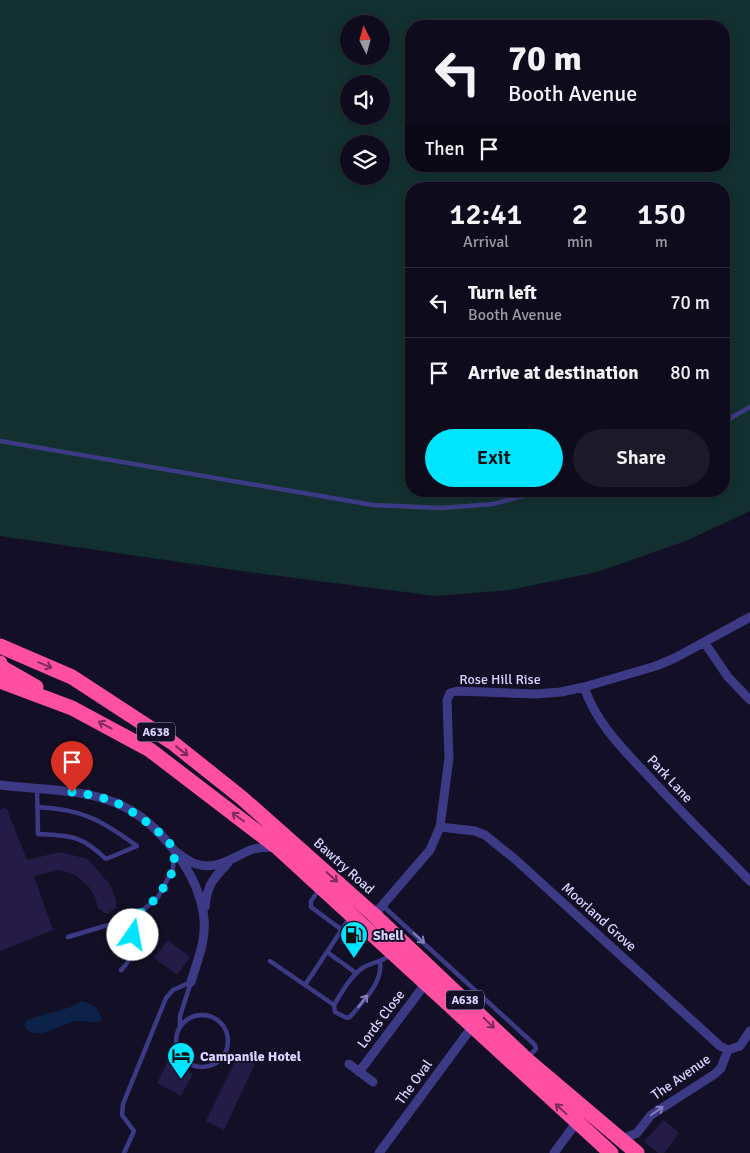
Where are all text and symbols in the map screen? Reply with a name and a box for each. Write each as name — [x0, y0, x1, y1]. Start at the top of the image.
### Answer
north arrow — [340, 15, 390, 65]
map controls — [340, 15, 390, 185]
text: 70 m — [508, 37, 582, 80]
icon: left — [425, 40, 490, 105]
button: sound — [340, 75, 390, 125]
text: Booth Avenue — [508, 80, 637, 107]
button: layers — [340, 135, 390, 185]
icon: arrive — [475, 135, 503, 163]
text: Then — [425, 137, 465, 161]
text: 12:41 — [449, 196, 523, 233]
text: 2 — [572, 196, 588, 233]
text: 150 — [637, 196, 686, 233]
text: Arrival — [463, 232, 509, 252]
text: min — [567, 232, 593, 252]
text: m — [655, 232, 668, 252]
text: Turn left — [468, 281, 537, 305]
icon: left — [425, 289, 453, 317]
text: 70 m — [670, 291, 710, 315]
text: Booth Avenue — [468, 305, 562, 325]
icon: arrive — [425, 359, 453, 387]
text: Arrive at destination — [468, 361, 639, 385]
text: 80 m — [670, 361, 710, 385]
button: Exit — [425, 429, 563, 487]
button: Share — [573, 429, 710, 487]
one-way arrow — [37, 660, 52, 670]
street label: Rose Hill Rise — [459, 671, 541, 688]
one-way arrow — [98, 720, 112, 730]
road number: A638 — [137, 722, 175, 742]
pin — [51, 741, 93, 792]
one-way arrow — [175, 745, 188, 756]
icon: arrive — [58, 748, 86, 776]
street label: Park Lane — [644, 752, 696, 806]
one-way arrow — [231, 812, 245, 822]
street label: Bawtry Road — [310, 834, 378, 898]
one-way arrow — [325, 871, 338, 883]
street label: Moorland Grove — [558, 879, 640, 955]
position arrow — [106, 908, 158, 960]
fuel station icon: Shell — [339, 920, 369, 959]
place label: Shell — [373, 927, 405, 944]
one-way arrow — [412, 933, 425, 944]
street label: Lords Close — [354, 986, 408, 1052]
road number: A638 — [446, 990, 484, 1010]
one-way arrow — [357, 995, 368, 1008]
one-way arrow — [483, 1017, 496, 1029]
hotel icon: Campanile Hotel — [166, 1041, 196, 1080]
place label: Campanile Hotel — [200, 1048, 302, 1065]
street label: The Avenue — [648, 1050, 714, 1104]
street label: The Oval — [392, 1056, 436, 1108]
one-way arrow — [555, 1103, 568, 1115]
one-way arrow — [650, 1106, 664, 1116]

